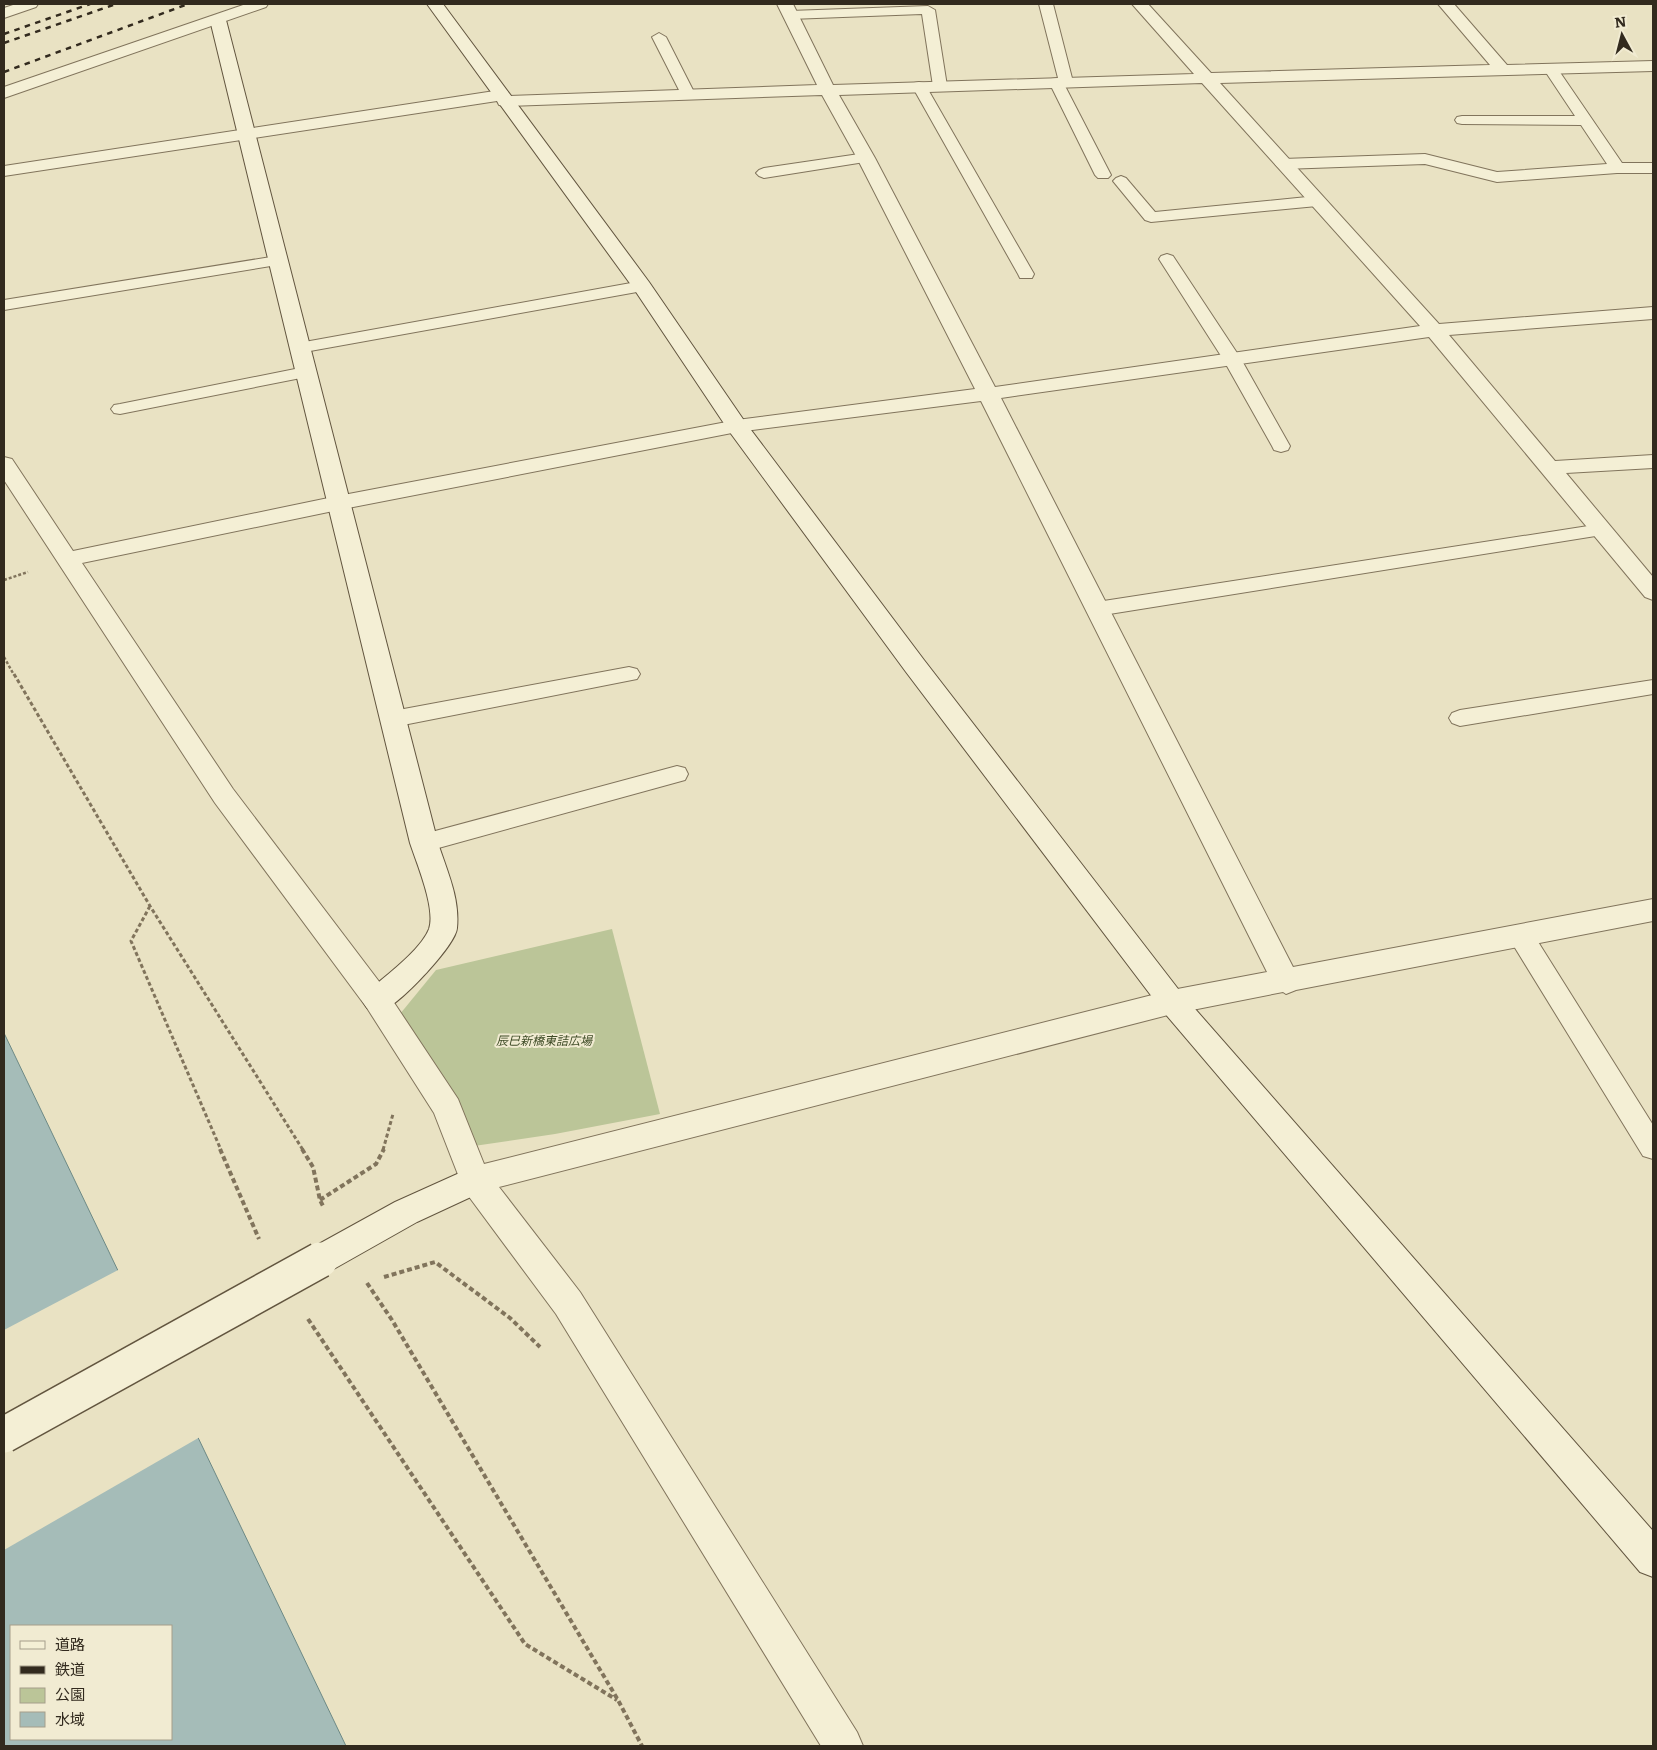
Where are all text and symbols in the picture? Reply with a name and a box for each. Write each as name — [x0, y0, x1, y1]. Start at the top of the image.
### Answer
north arrow — [1597, 10, 1647, 60]
text: N — [1613, 10, 1628, 32]
park label: 辰巳新橋東詰広場 — [496, 1031, 594, 1049]
legend — [10, 1625, 172, 1740]
text: 道路 — [55, 1632, 85, 1655]
text: 鉄道 — [55, 1657, 85, 1680]
text: 公園 — [55, 1682, 85, 1705]
text: 水域 — [55, 1707, 85, 1730]

